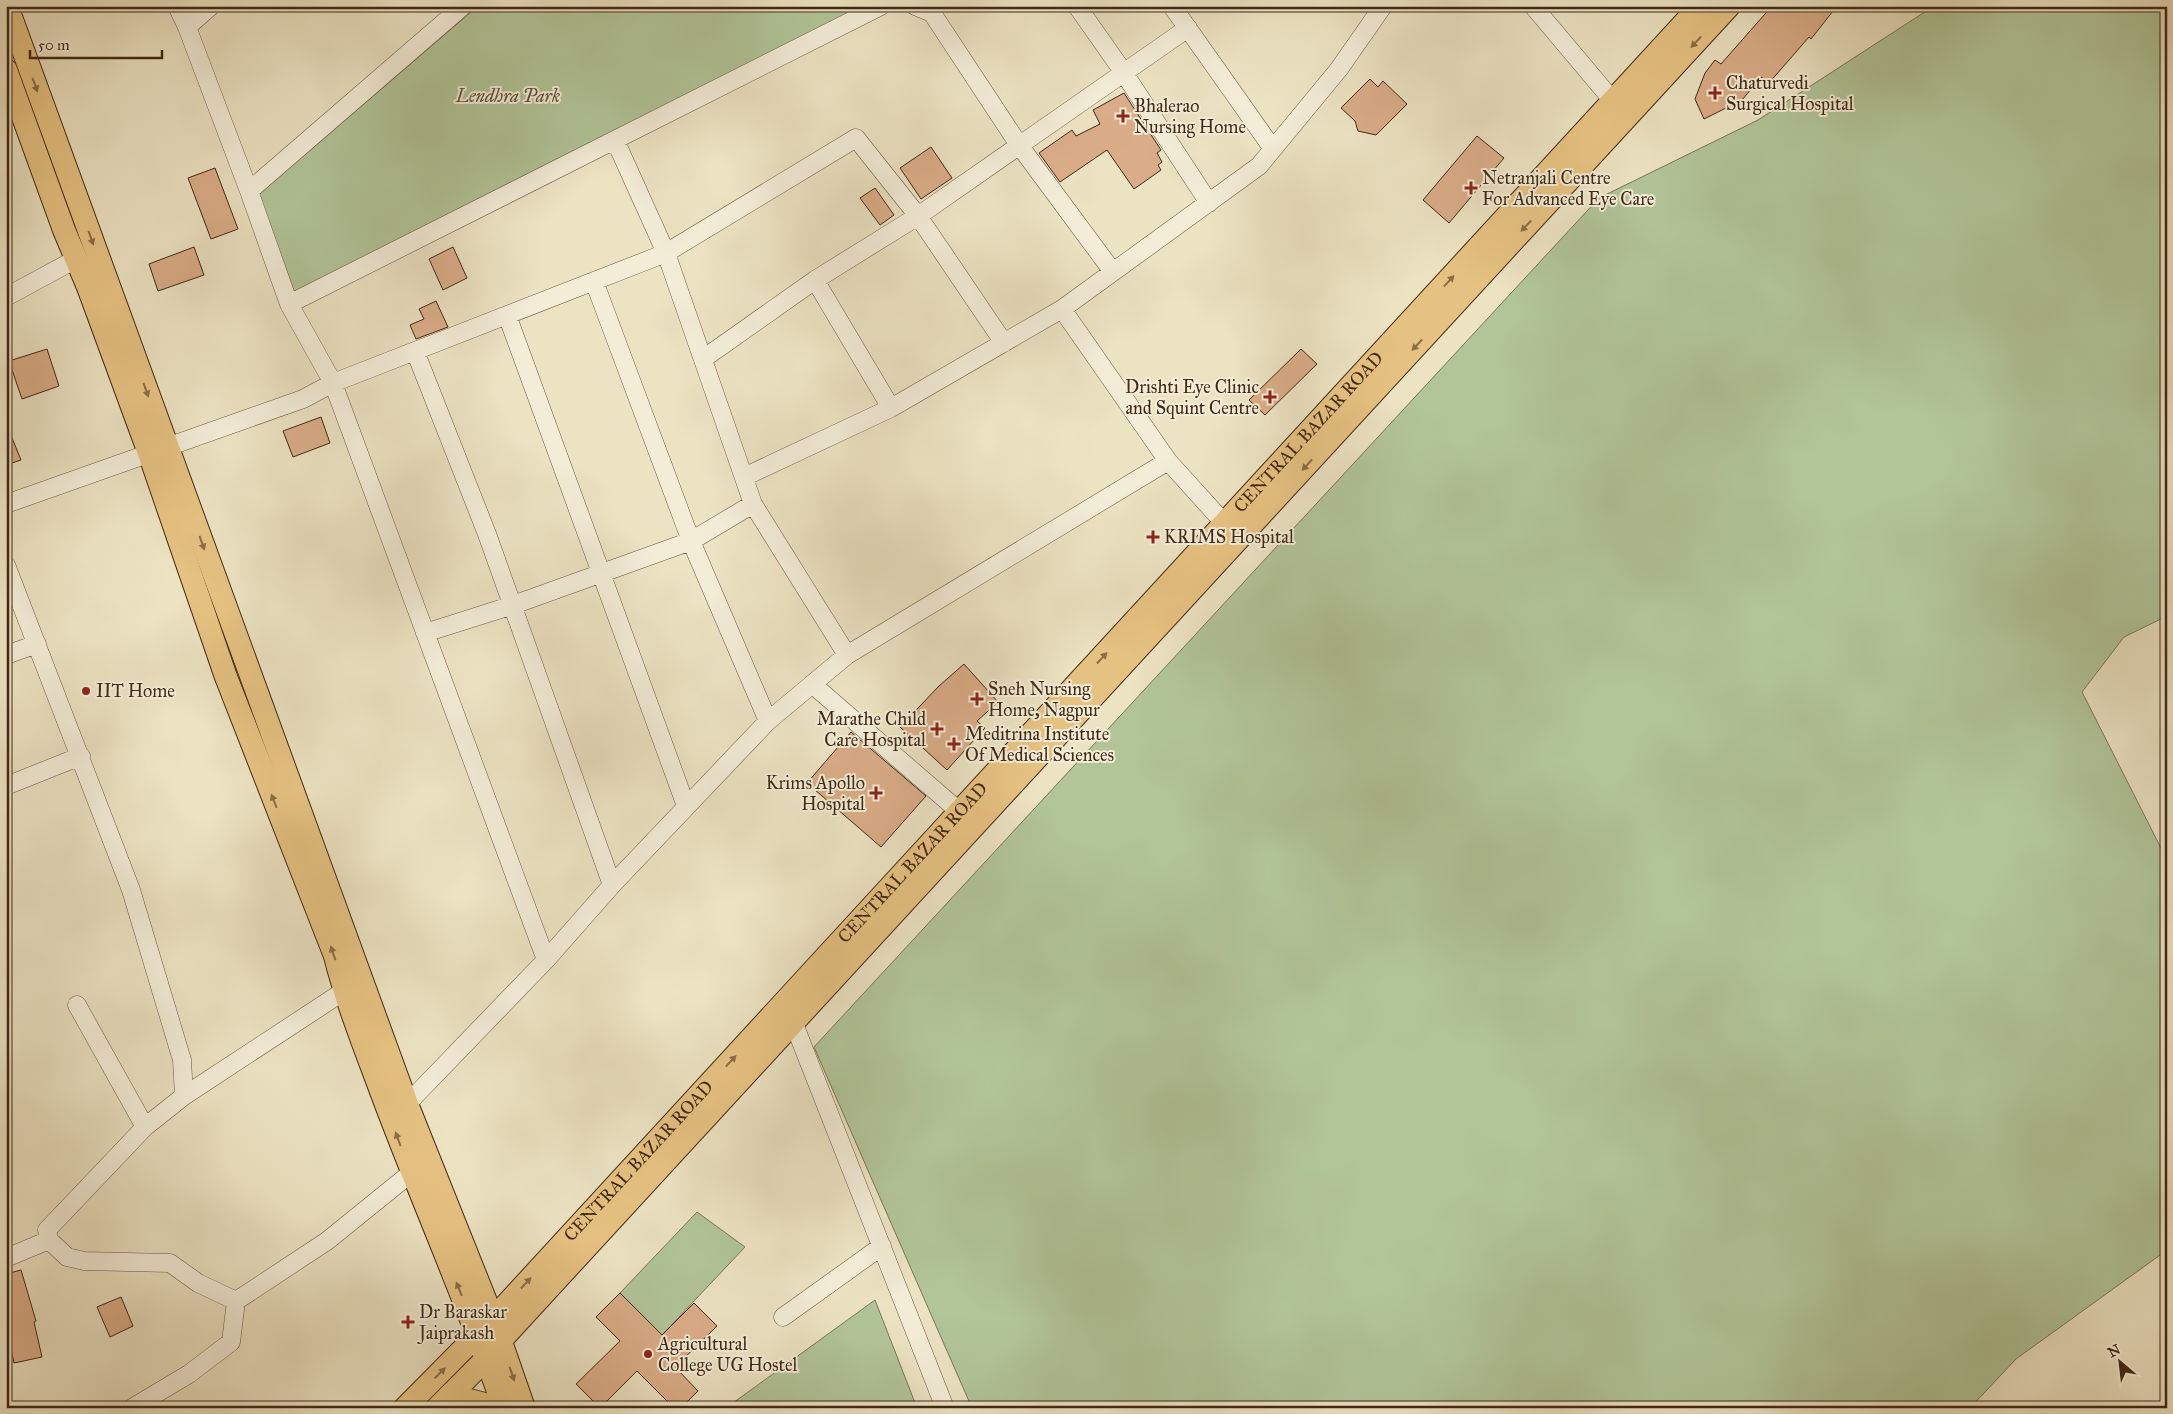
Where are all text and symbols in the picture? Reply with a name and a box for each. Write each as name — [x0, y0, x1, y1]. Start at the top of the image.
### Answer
scale bar — [30, 28, 162, 60]
text: 50 m — [38, 36, 70, 54]
one-way arrow — [1690, 36, 1702, 48]
place label: Chaturvedi Surgical Hospital — [1726, 72, 1854, 116]
one-way arrow — [31, 78, 39, 93]
park label: Lendhra Park — [455, 85, 560, 107]
marker: Chaturvedi Surgical Hospital — [1708, 86, 1722, 100]
place label: Bhalerao Nursing Home — [1134, 95, 1246, 139]
marker: Bhalerao Nursing Home — [1116, 109, 1130, 123]
place label: Netranjali Centre For Advanced Eye Care — [1482, 167, 1654, 210]
marker: Netranjali Centre For Advanced Eye Care — [1464, 181, 1478, 195]
one-way arrow — [1521, 219, 1532, 232]
one-way arrow — [88, 230, 95, 245]
one-way arrow — [1443, 275, 1455, 287]
one-way arrow — [1411, 339, 1422, 352]
street label: CENTRAL BAZAR ROAD — [1229, 347, 1388, 517]
place label: Drishti Eye Clinic and Squint Centre — [1125, 376, 1259, 420]
one-way arrow — [143, 383, 150, 398]
marker: Drishti Eye Clinic and Squint Centre — [1263, 390, 1277, 404]
one-way arrow — [1301, 458, 1313, 470]
place label: KRIMS Hospital — [1164, 526, 1294, 548]
marker: KRIMS Hospital — [1146, 530, 1160, 544]
one-way arrow — [198, 536, 206, 551]
one-way arrow — [1096, 652, 1108, 664]
place label: Sneh Nursing Home, Nagpur — [988, 678, 1100, 722]
place label: IIT Home — [96, 680, 175, 702]
marker: IIT Home — [80, 685, 92, 697]
marker: Sneh Nursing Home, Nagpur — [970, 692, 984, 706]
place label: Marathe Child Care Hospital — [817, 708, 926, 751]
marker: Marathe Child Care Hospital — [930, 722, 944, 736]
place label: Meditrina Institute Of Medical Sciences — [965, 723, 1114, 766]
marker: Meditrina Institute Of Medical Sciences — [947, 737, 961, 751]
place label: Krims Apollo Hospital — [766, 772, 865, 815]
street label: CENTRAL BAZAR ROAD — [833, 778, 992, 948]
marker: Krims Apollo Hospital — [869, 786, 883, 800]
one-way arrow — [270, 793, 278, 808]
one-way arrow — [329, 945, 336, 960]
one-way arrow — [725, 1055, 737, 1067]
street label: CENTRAL BAZAR ROAD — [559, 1076, 718, 1246]
one-way arrow — [394, 1131, 402, 1146]
one-way arrow — [520, 1278, 532, 1290]
one-way arrow — [455, 1282, 463, 1296]
place label: Dr Baraskar Jaiprakash — [417, 1301, 507, 1345]
marker: Dr Baraskar Jaiprakash — [401, 1315, 415, 1329]
place label: Agricultural College UG Hostel — [657, 1333, 797, 1377]
north arrow — [2096, 1336, 2146, 1386]
text: N — [2105, 1341, 2123, 1361]
marker: Agricultural College UG Hostel — [642, 1348, 654, 1360]
one-way arrow — [433, 1367, 445, 1379]
one-way arrow — [509, 1367, 517, 1382]

